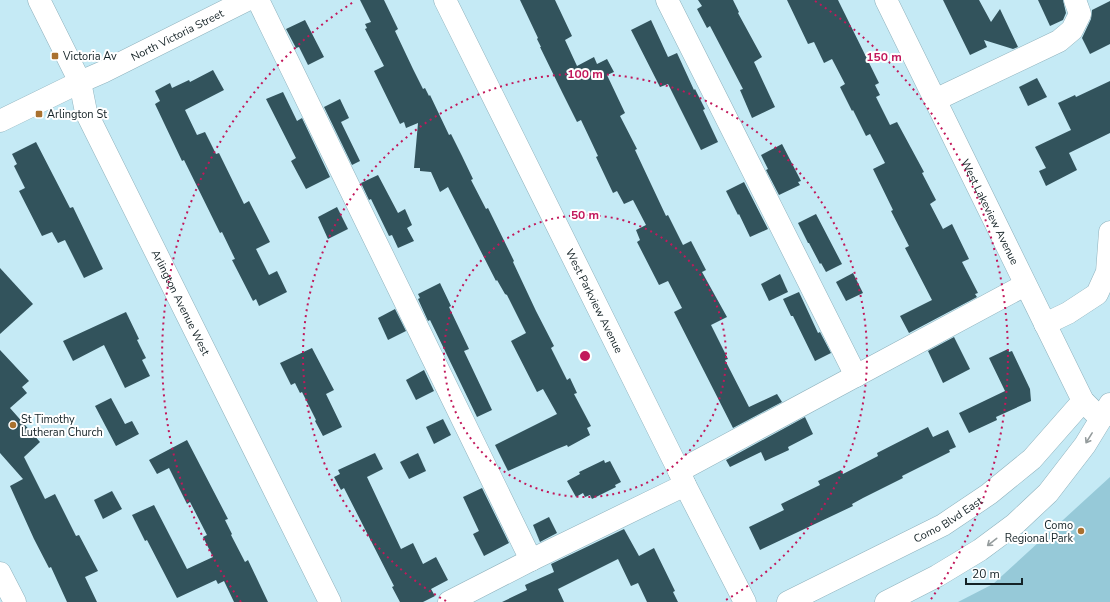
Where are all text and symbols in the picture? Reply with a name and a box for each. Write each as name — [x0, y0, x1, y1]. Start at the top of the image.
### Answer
street label: North Victoria Street — [128, 5, 226, 64]
place label: Victoria Av — [62, 49, 117, 64]
text: 150 m — [866, 49, 902, 65]
marker: Victoria Av — [50, 51, 60, 61]
text: 100 m — [567, 66, 603, 82]
place label: Arlington St — [47, 107, 107, 122]
marker: Arlington St — [34, 109, 44, 119]
street label: West Lakeview Avenue — [958, 157, 1022, 267]
text: 50 m — [571, 207, 599, 223]
street label: West Parkview Avenue — [562, 246, 627, 356]
street label: Arlington Avenue West — [148, 247, 214, 358]
centre of rings — [578, 349, 592, 363]
place label: St Timothy Lutheran Church — [21, 412, 103, 440]
marker: St Timothy Lutheran Church — [8, 420, 18, 430]
one-way arrow — [1085, 432, 1093, 444]
street label: Como Blvd East — [911, 493, 985, 546]
place label: Como Regional Park — [1005, 518, 1073, 546]
marker: Como Regional Park — [1076, 526, 1086, 536]
one-way arrow — [986, 538, 997, 546]
scale bar — [966, 560, 1022, 586]
text: 20 m — [972, 566, 1000, 582]

